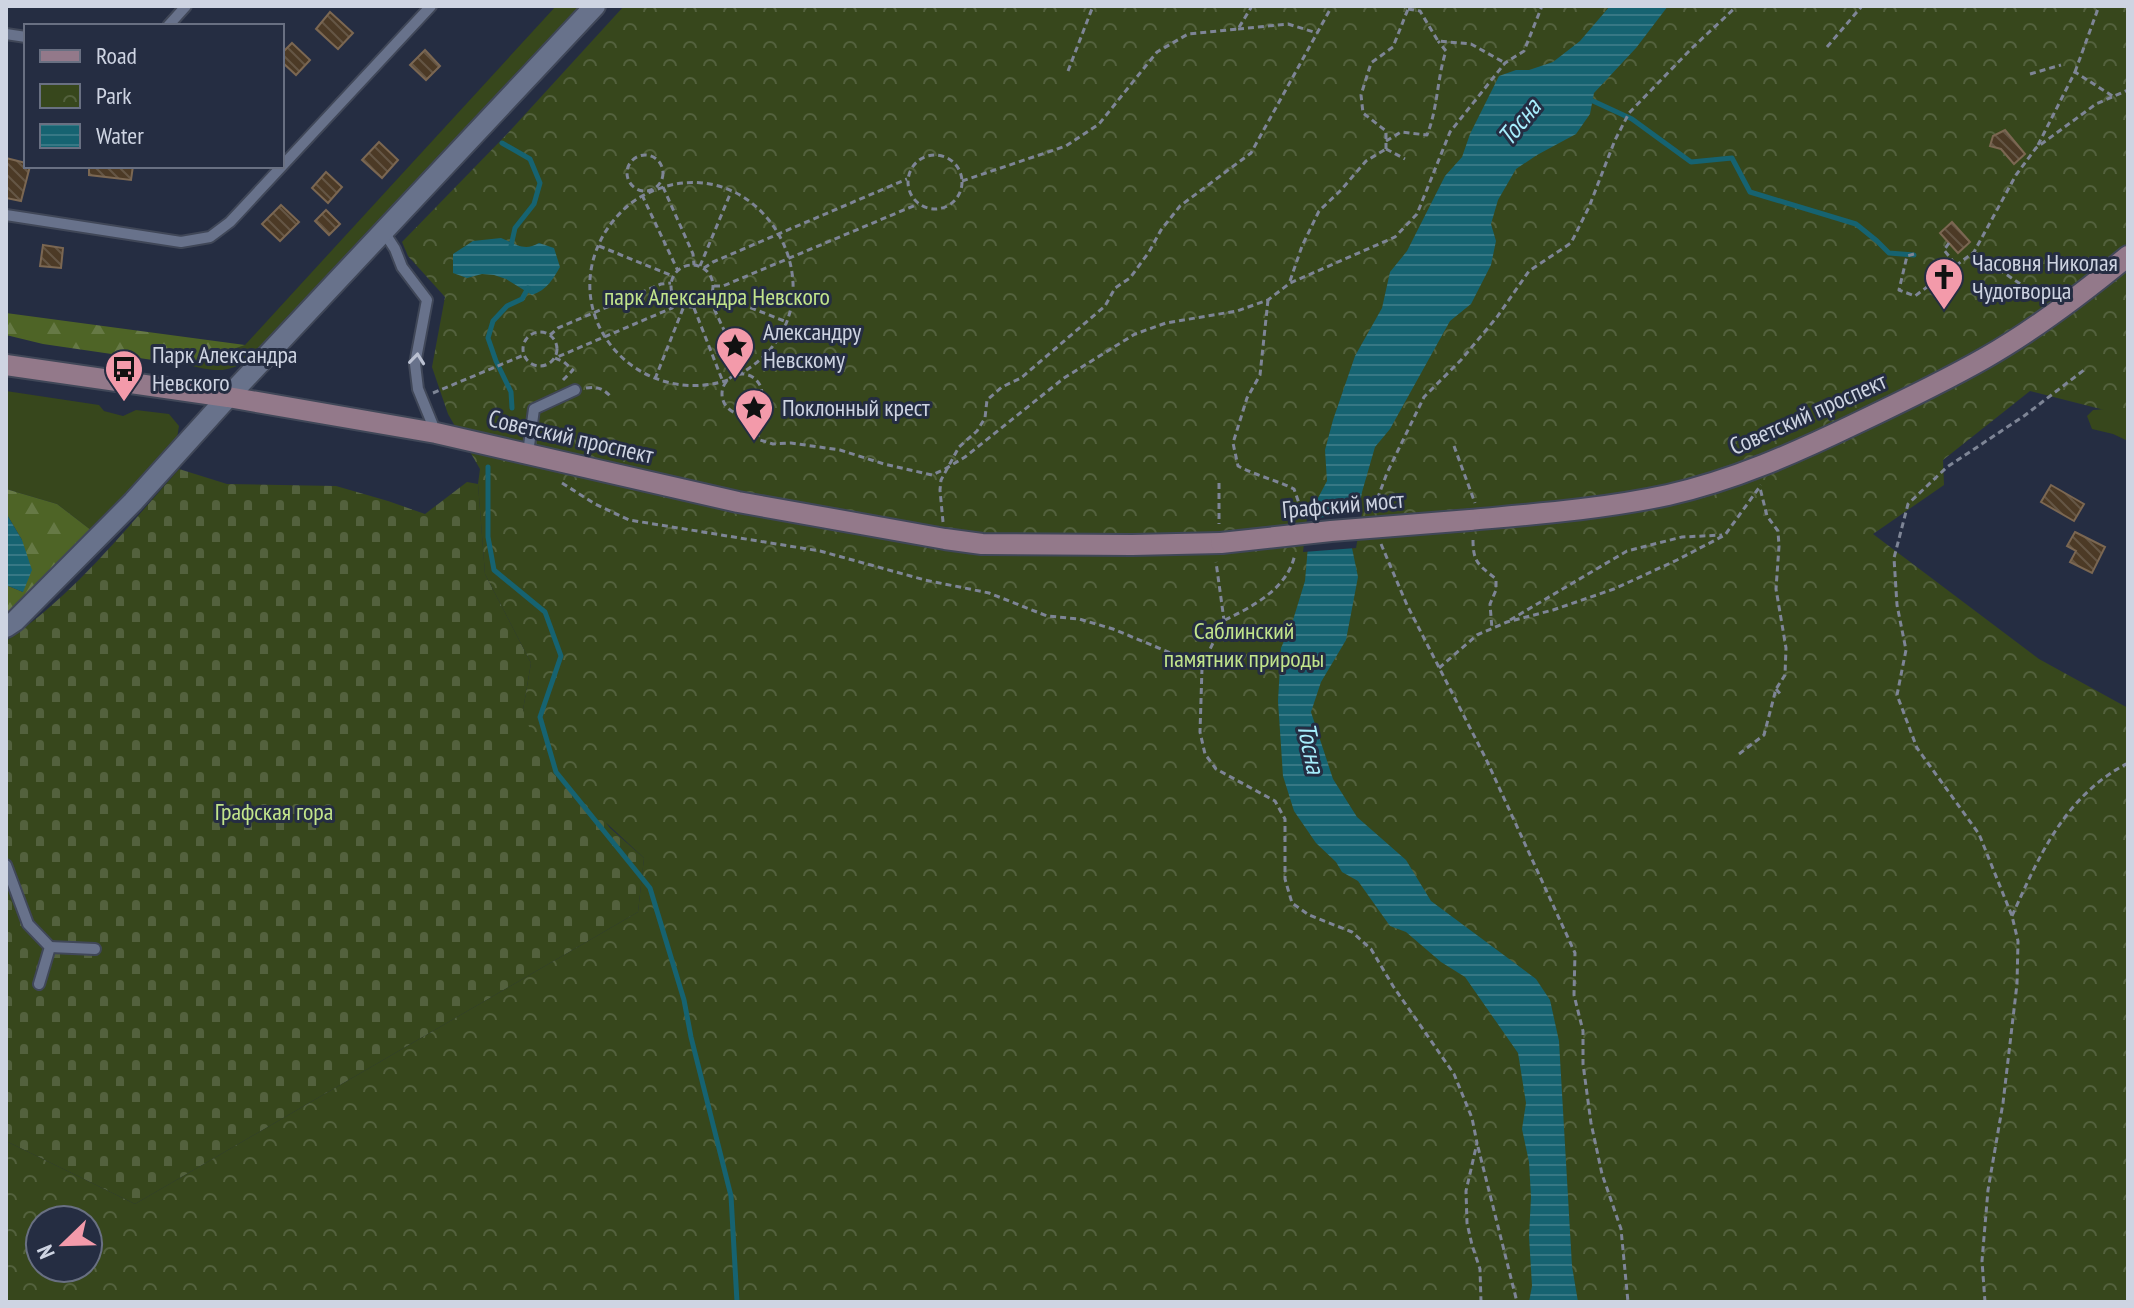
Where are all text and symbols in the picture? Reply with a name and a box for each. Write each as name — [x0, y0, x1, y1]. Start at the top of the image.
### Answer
legend — [24, 24, 284, 168]
text: Road — [96, 40, 137, 71]
text: Park — [96, 80, 132, 111]
water label: Тосна — [1490, 90, 1549, 152]
text: Water — [96, 120, 144, 151]
place label: Часовня Николая Чудотворца — [1972, 247, 2118, 306]
church icon: Часовня Николая Чудотворца — [1923, 256, 1965, 311]
park label: парк Александра Невского — [604, 281, 830, 312]
place label: Александру Невскому — [763, 316, 861, 375]
place icon: Александру Невскому — [714, 325, 756, 380]
place label: Парк Александра Невского — [152, 339, 297, 398]
bus stop icon: Парк Александра Невского — [103, 348, 145, 403]
one-way arrow — [408, 352, 425, 365]
street label: Советский проспект — [1725, 365, 1891, 462]
place icon: Поклонный крест — [733, 387, 775, 442]
place label: Поклонный крест — [782, 392, 930, 423]
street label: Советский проспект — [486, 402, 657, 471]
street label: Графский мост — [1281, 484, 1406, 525]
park label: Саблинский памятник природы — [1164, 615, 1324, 674]
water label: Тосна — [1290, 719, 1333, 778]
park label: Графская гора — [215, 796, 333, 827]
north arrow — [24, 1204, 104, 1284]
text: N — [30, 1241, 61, 1263]

